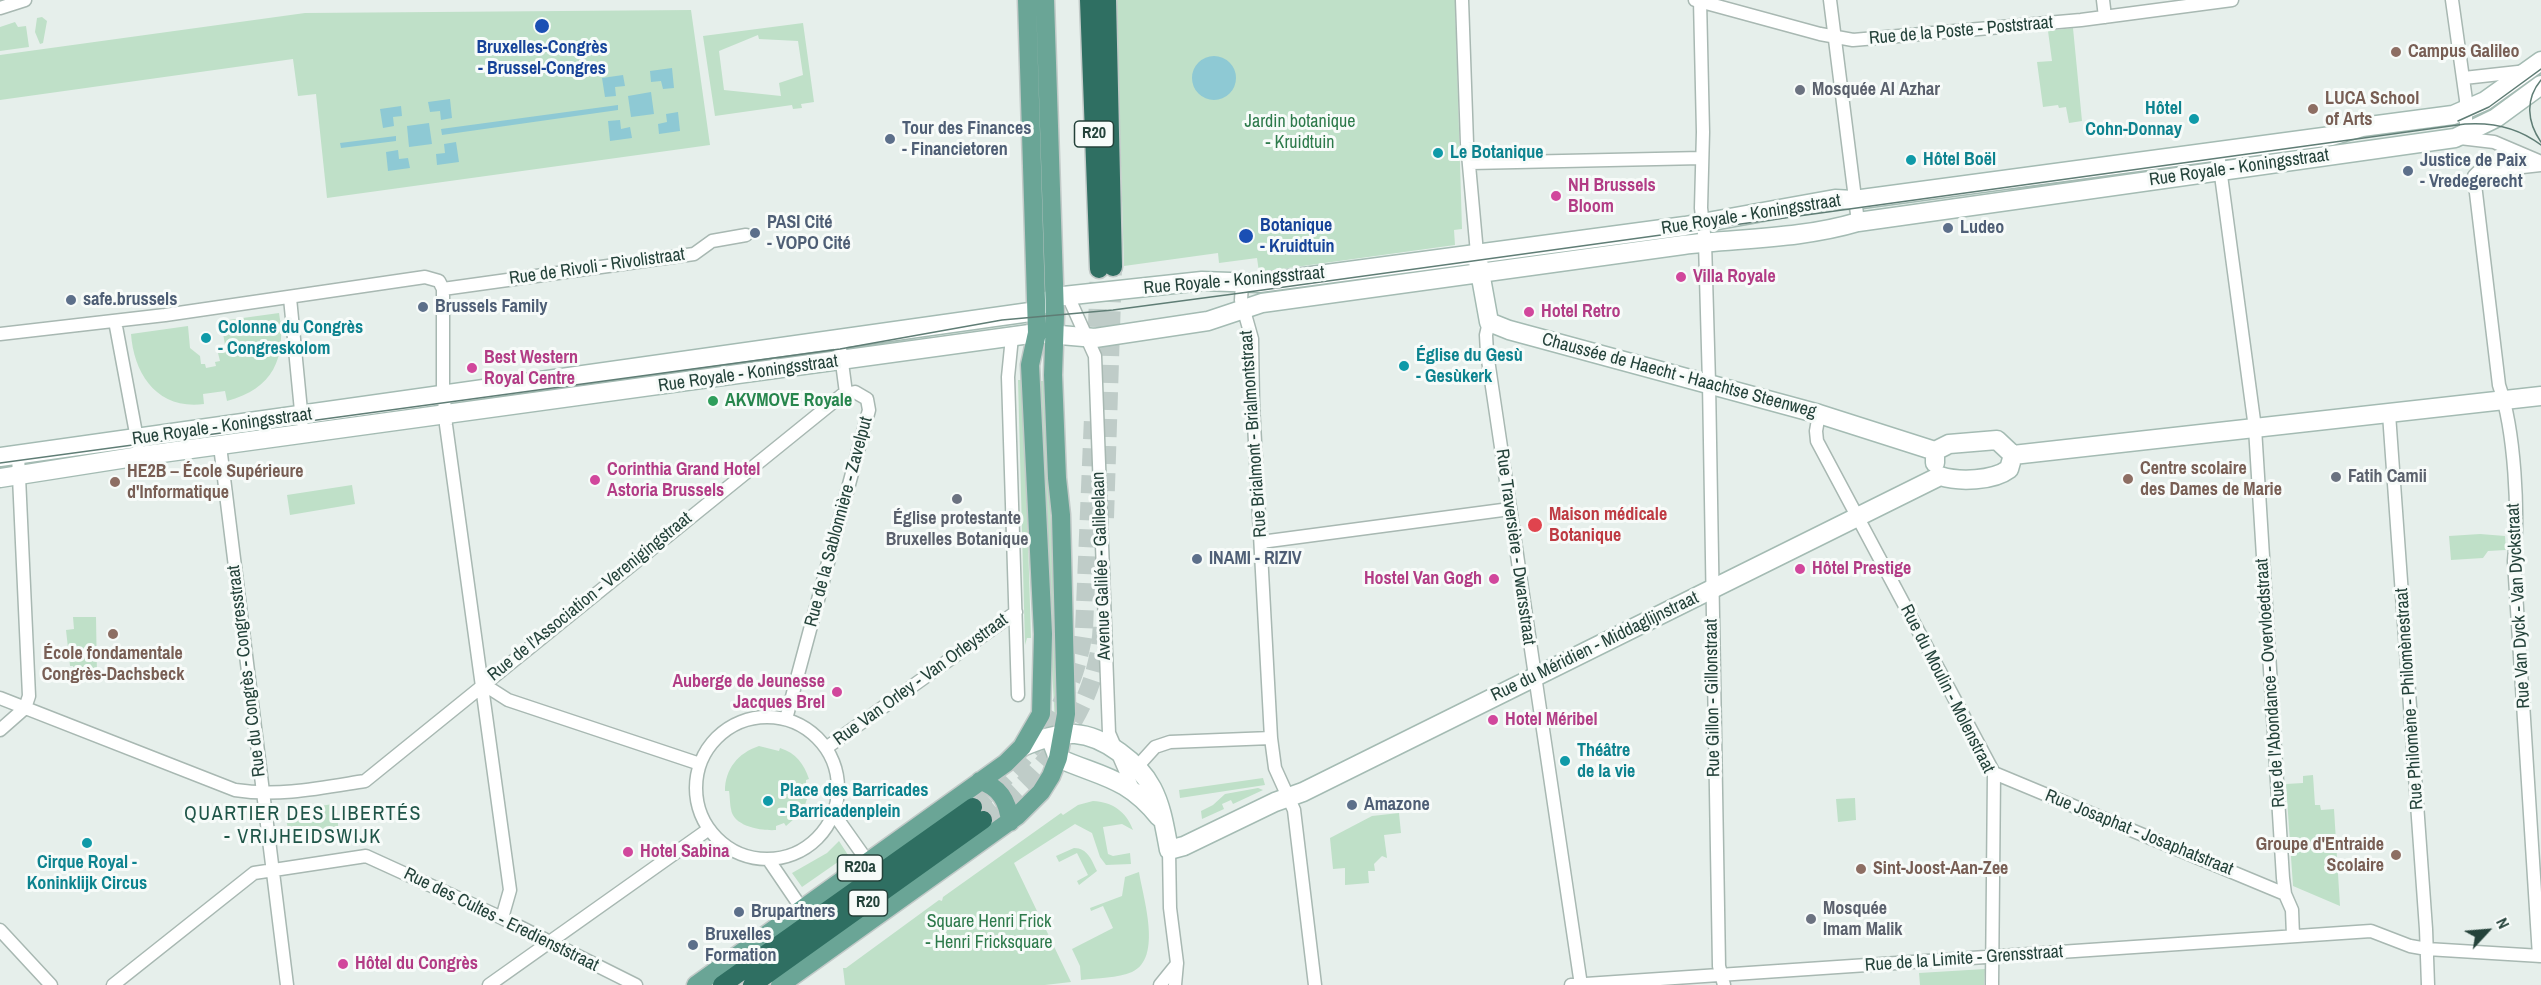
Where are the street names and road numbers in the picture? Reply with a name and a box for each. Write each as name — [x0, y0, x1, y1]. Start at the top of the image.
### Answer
street label: Rue de la Poste - Poststraat — [1868, 12, 2054, 50]
road number: R20 — [1074, 121, 1114, 147]
street label: Rue Royale - Koningsstraat — [2148, 145, 2330, 191]
street label: Rue Royale - Koningsstraat — [1660, 190, 1842, 240]
street label: Rue de Rivoli - Rivolistraat — [508, 244, 686, 290]
street label: Rue Royale - Koningsstraat — [1143, 262, 1325, 300]
street label: Chaussée de Haecht - Haachtse Steenweg — [1539, 329, 1819, 423]
street label: Rue Brialmont - Brialmontstraat — [1236, 330, 1272, 538]
street label: Rue Royale - Koningsstraat — [657, 351, 839, 397]
street label: Rue Royale - Koningsstraat — [131, 404, 313, 450]
street label: Rue de la Sablonnière - Zavelput — [801, 415, 877, 629]
street label: Rue Traversière - Dwarsstraat — [1491, 447, 1539, 647]
street label: Avenue Galilée - Galileelaan — [1088, 471, 1116, 661]
street label: Rue Van Dyck - Van Dyckstraat — [2503, 503, 2535, 709]
street label: Rue de l'Association - Verenigingstraat — [484, 508, 696, 686]
street label: Rue de l'Abondance - Overvloedstraat — [2252, 558, 2290, 808]
street label: Rue du Congrès - Congresstraat — [223, 564, 271, 778]
street label: Rue du Méridien - Middaglijnstraat — [1488, 587, 1702, 707]
street label: Rue Philomène - Philomènestraat — [2391, 587, 2429, 811]
street label: Rue du Moulin - Molenstraat — [1895, 601, 1999, 777]
street label: Rue Van Orley - Van Orleystraat — [830, 609, 1012, 751]
street label: Rue Gillon - Gillonstraat — [1701, 619, 1725, 777]
street label: Rue Josaphat - Josaphatstraat — [2042, 785, 2236, 881]
road number: R20a — [838, 855, 882, 881]
street label: Rue des Cultes - Eredienststraat — [400, 863, 602, 977]
road number: R20 — [848, 890, 888, 916]
street label: Rue de la Limite - Grensstraat — [1864, 941, 2064, 977]

